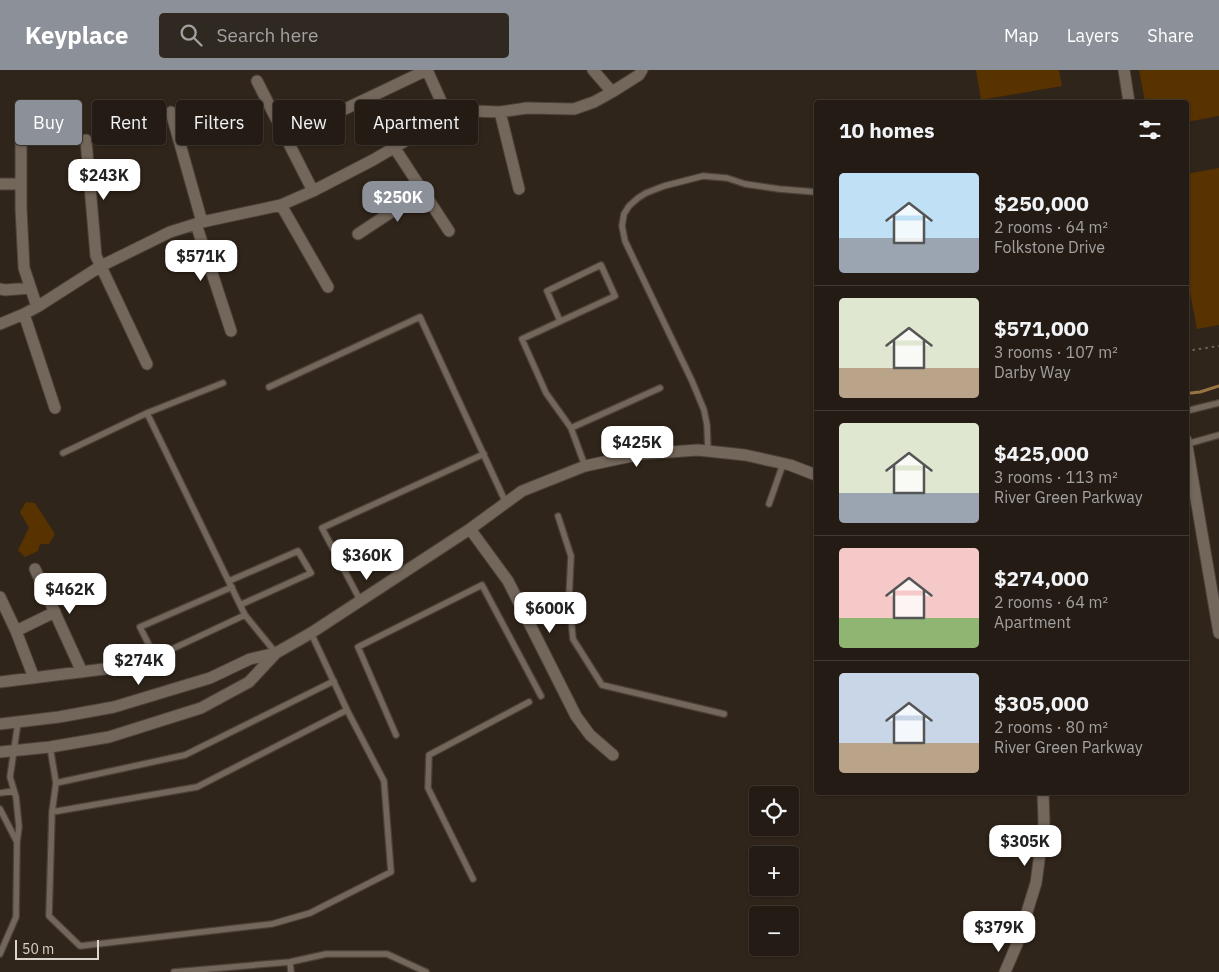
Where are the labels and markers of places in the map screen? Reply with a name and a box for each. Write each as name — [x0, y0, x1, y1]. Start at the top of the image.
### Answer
pin: $243K — [69, 158, 139, 201]
pin: $250K — [363, 180, 433, 223]
pin: $571K — [166, 240, 236, 282]
pin: $425K — [602, 426, 672, 468]
pin: $360K — [332, 538, 402, 581]
pin: $462K — [35, 572, 105, 615]
pin: $600K — [515, 592, 585, 634]
pin: $274K — [104, 644, 174, 686]
pin: $305K — [990, 824, 1060, 867]
pin: $379K — [964, 910, 1034, 953]

